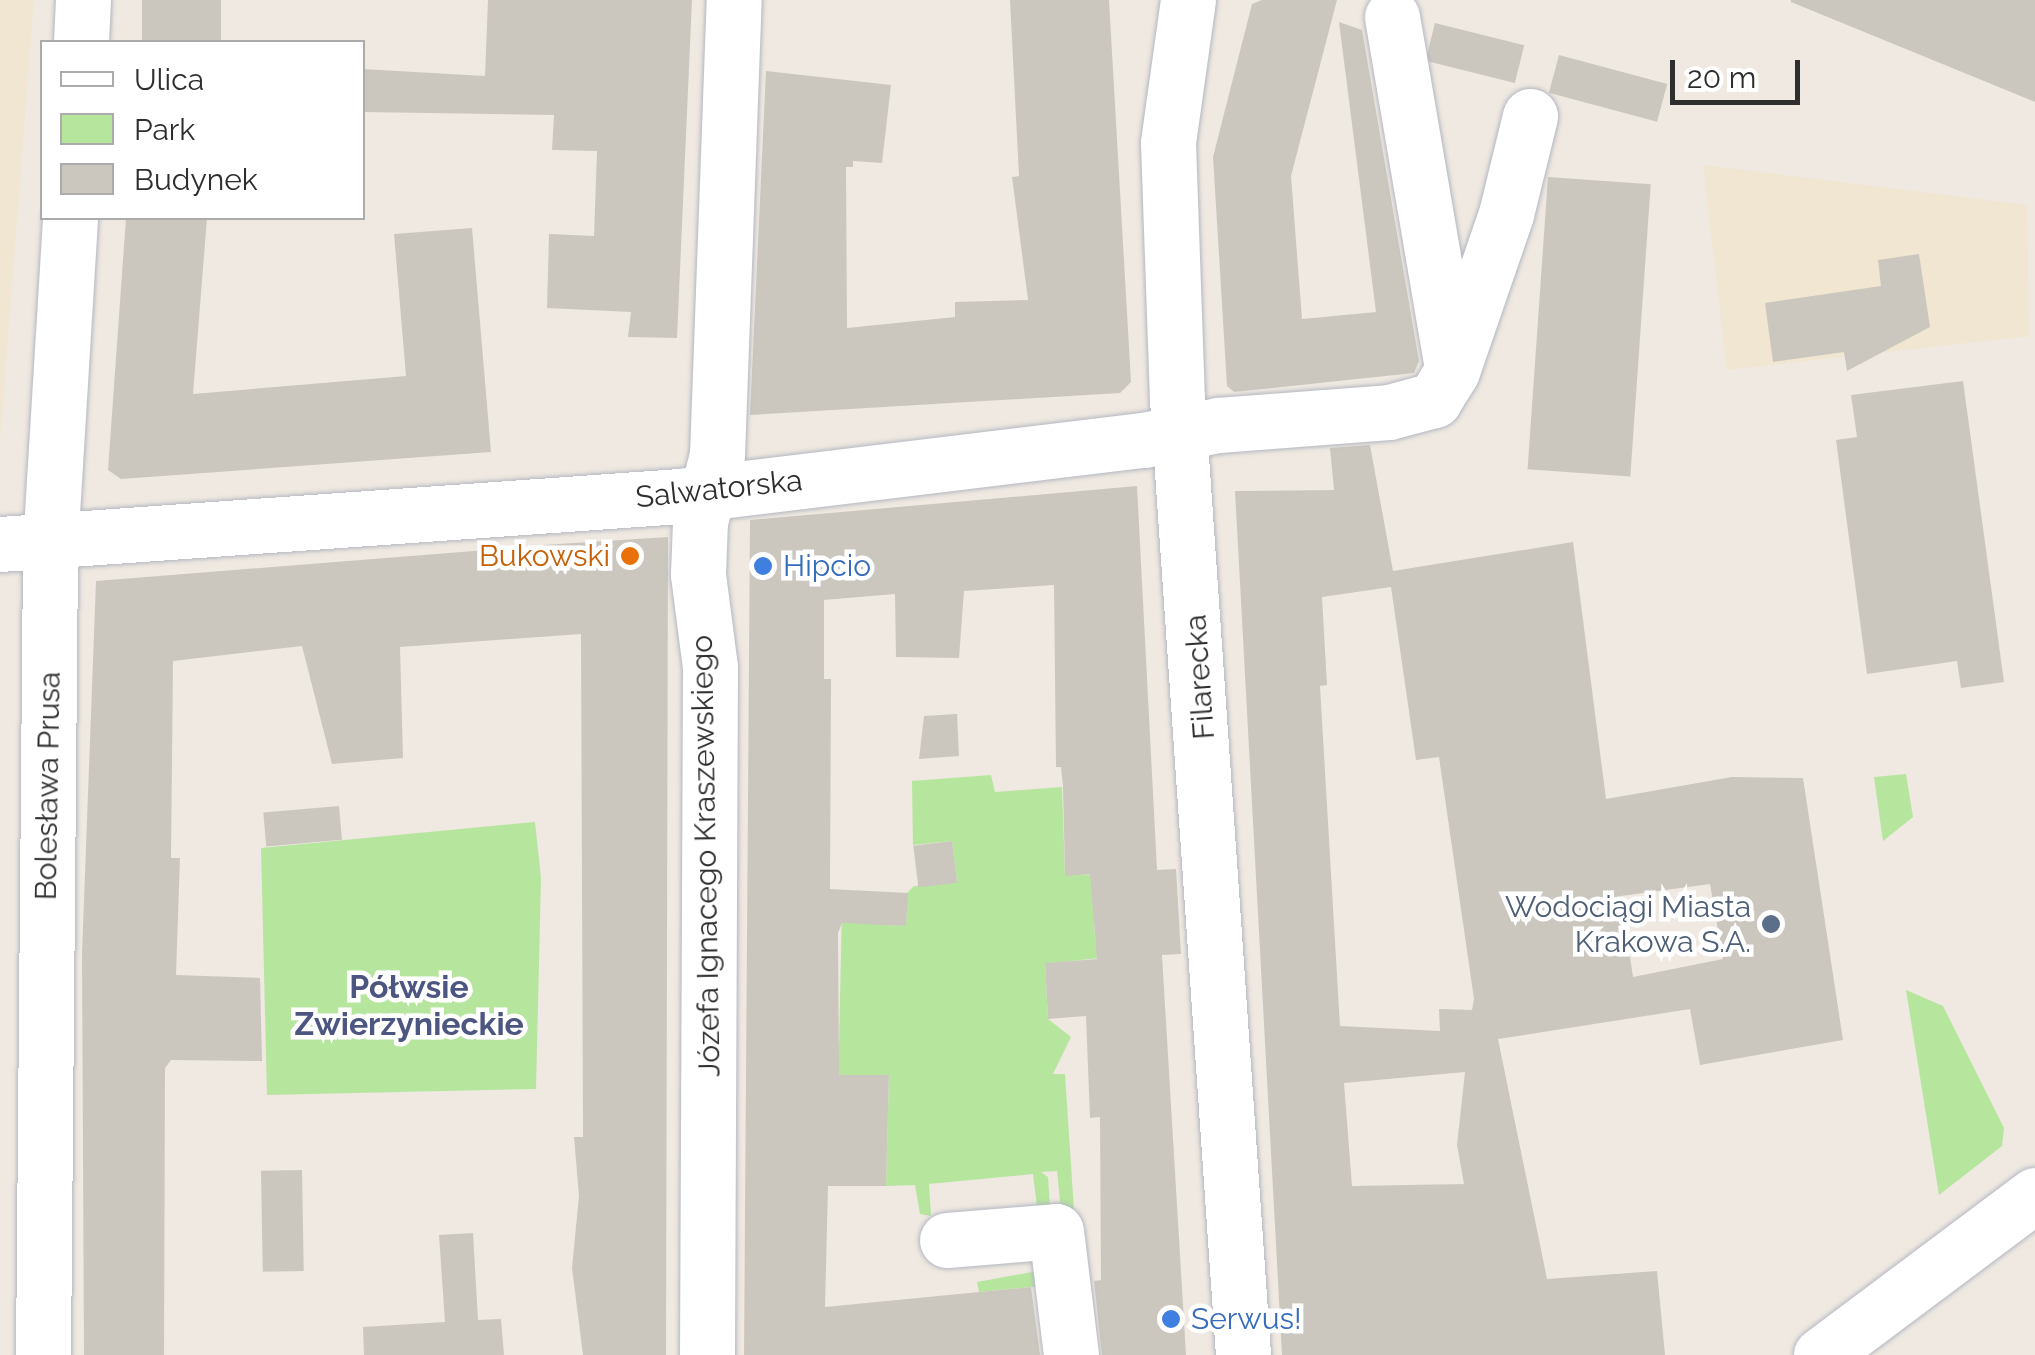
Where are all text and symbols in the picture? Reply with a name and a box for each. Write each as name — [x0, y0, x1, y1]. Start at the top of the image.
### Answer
legend — [40, 40, 365, 220]
scale bar — [1675, 40, 1805, 102]
text: 20 m — [1687, 60, 1756, 95]
text: Ulica — [134, 62, 204, 97]
text: Park — [134, 112, 195, 147]
text: Budynek — [134, 162, 258, 197]
street label: Salwatorska — [634, 462, 804, 516]
place label: Bukowski — [479, 538, 610, 574]
marker: Bukowski — [619, 545, 641, 567]
place label: Hipcio — [783, 548, 871, 584]
marker: Hipcio — [752, 555, 774, 577]
street label: Filarecka — [1178, 613, 1222, 741]
street label: Józefa Ignacego Kraszewskiego — [684, 635, 728, 1077]
street label: Bolesława Prusa — [28, 671, 68, 901]
place label: Wodociągi Miasta Krakowa S.A. — [1505, 889, 1751, 960]
marker: Wodociągi Miasta Krakowa S.A. — [1760, 913, 1782, 935]
district label: Półwsie Zwierzynieckie — [294, 969, 524, 1044]
place label: Serwus! — [1191, 1301, 1302, 1337]
marker: Serwus! — [1160, 1308, 1182, 1330]

